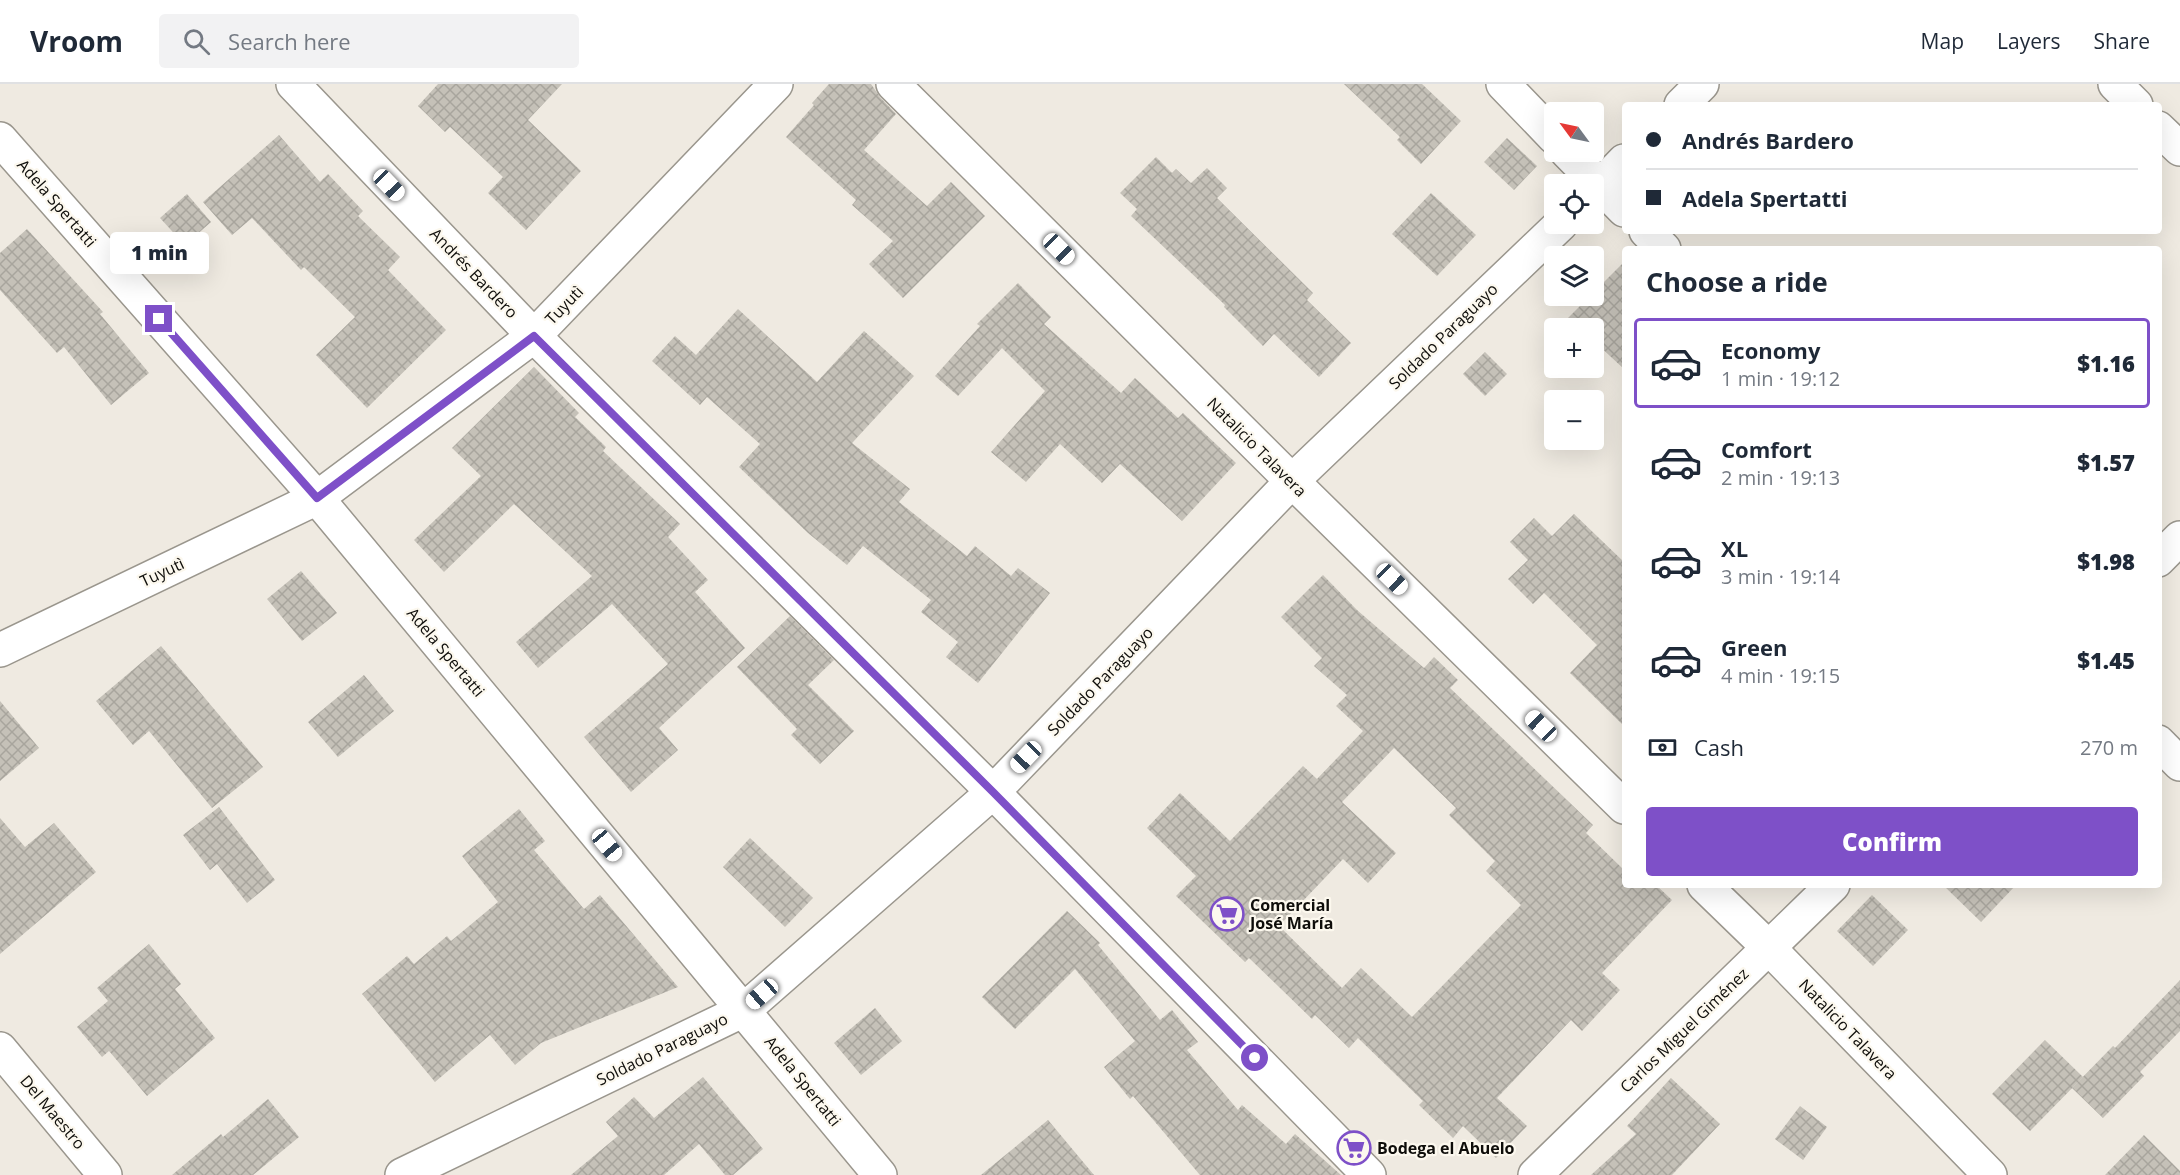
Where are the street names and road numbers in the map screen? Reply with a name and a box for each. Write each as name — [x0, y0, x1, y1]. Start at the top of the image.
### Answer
street label: Adela Spertatti — [13, 154, 101, 252]
street label: Andrés Bardero — [425, 223, 523, 323]
street label: Soldado Paraguayo — [1384, 278, 1502, 394]
street label: Tuyutì — [540, 281, 588, 329]
street label: Natalicio Talavera — [1203, 393, 1311, 501]
street label: Tuyutì — [136, 552, 188, 592]
street label: Adela Spertatti — [402, 603, 490, 701]
street label: Soldado Paraguayo — [1042, 622, 1158, 740]
street label: Carlos Miguel Giménez — [1615, 963, 1753, 1097]
street label: Natalicio Talavera — [1794, 974, 1902, 1084]
street label: Soldado Paraguayo — [593, 1008, 731, 1090]
street label: Adela Spertatti — [760, 1031, 846, 1131]
street label: Del Maestro — [15, 1070, 91, 1154]

